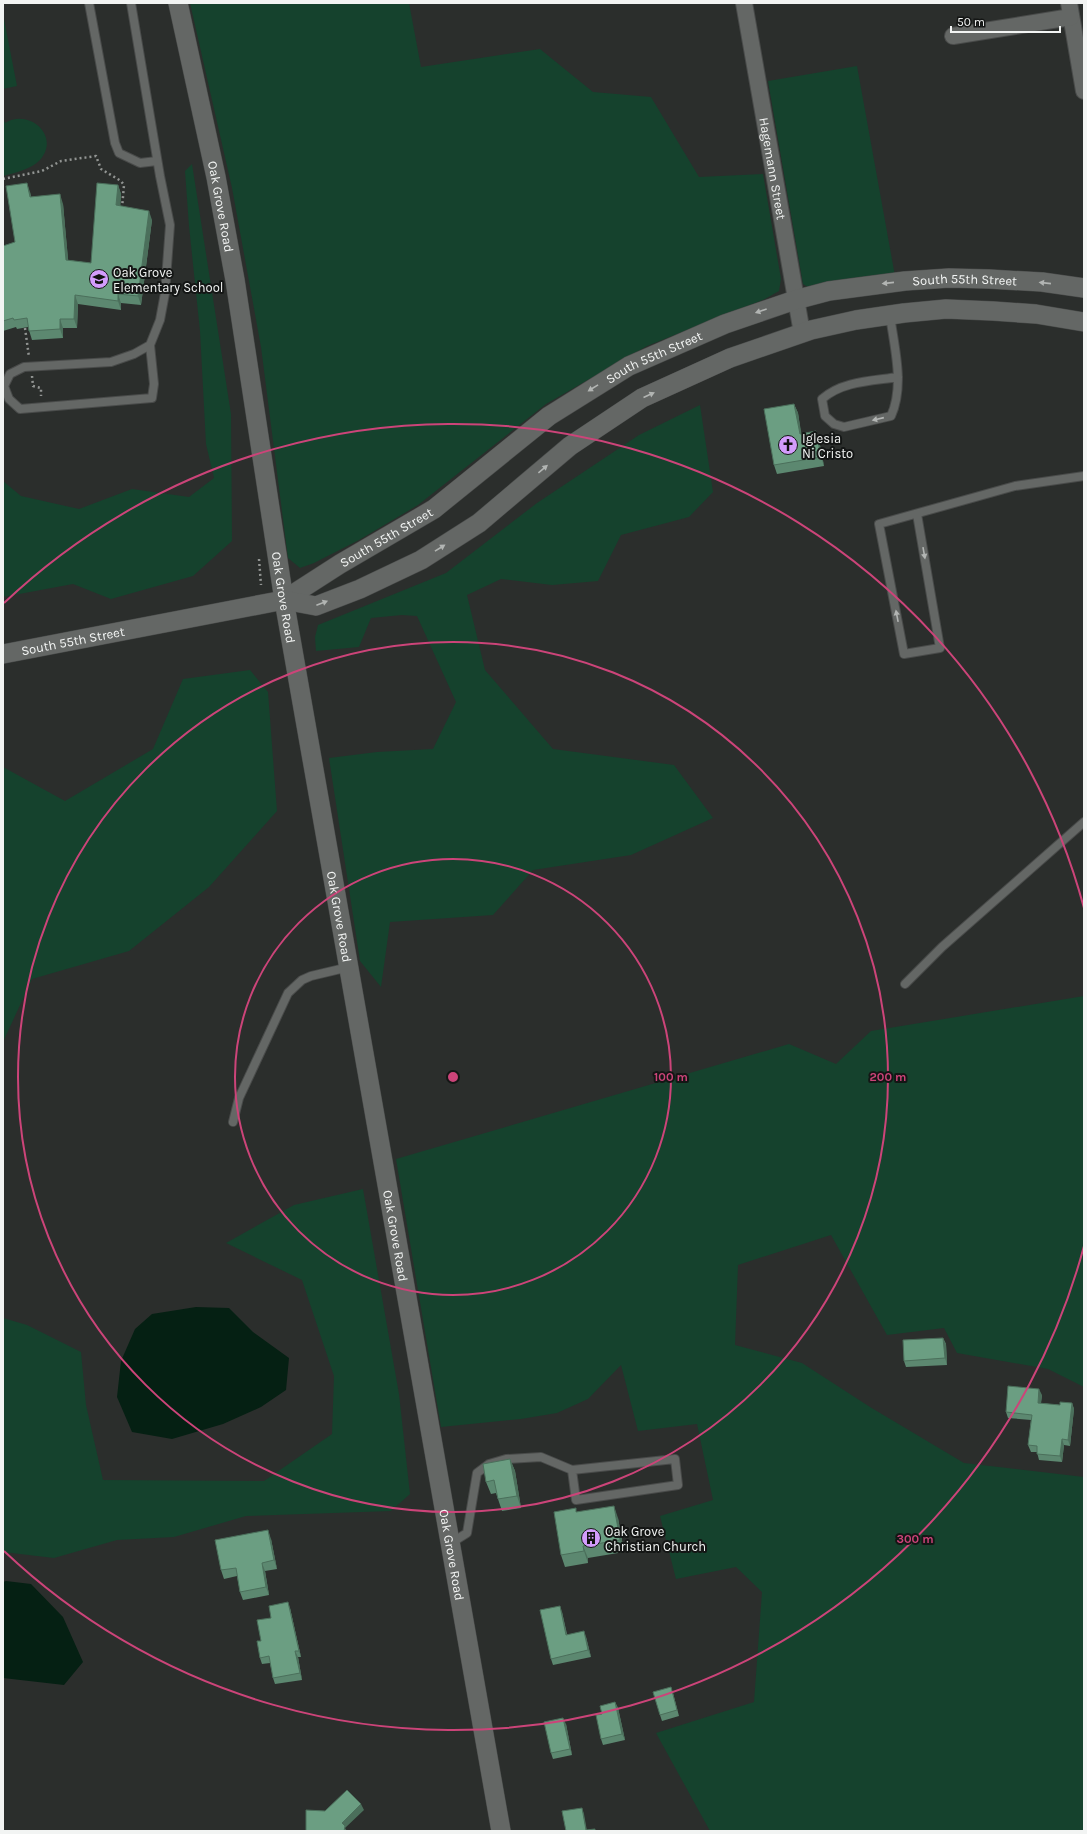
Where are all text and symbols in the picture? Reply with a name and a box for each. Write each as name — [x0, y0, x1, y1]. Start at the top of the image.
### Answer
scale bar — [951, 8, 1060, 34]
text: 50 m — [957, 15, 985, 29]
street label: Hagemann Street — [757, 116, 789, 221]
street label: Oak Grove Road — [205, 159, 237, 253]
place label: Oak Grove Elementary School — [113, 265, 223, 295]
school or university icon: Oak Grove Elementary School — [88, 268, 110, 290]
street label: South 55th Street — [912, 270, 1018, 288]
one-way arrow — [1039, 279, 1051, 286]
one-way arrow — [882, 280, 894, 286]
one-way arrow — [755, 309, 767, 315]
street label: South 55th Street — [603, 328, 704, 386]
one-way arrow — [587, 385, 599, 392]
one-way arrow — [643, 392, 655, 398]
one-way arrow — [872, 416, 885, 422]
place label: Iglesia Ni Cristo — [802, 431, 853, 461]
church icon: Iglesia Ni Cristo — [777, 434, 799, 456]
one-way arrow — [537, 465, 548, 474]
street label: South 55th Street — [337, 504, 435, 570]
one-way arrow — [435, 544, 445, 552]
one-way arrow — [921, 547, 927, 559]
street label: Oak Grove Road — [269, 551, 299, 644]
one-way arrow — [317, 600, 329, 606]
one-way arrow — [894, 610, 900, 622]
street label: South 55th Street — [20, 623, 126, 658]
street label: Oak Grove Road — [324, 870, 355, 963]
centre of rings — [446, 1070, 460, 1084]
text: 100 m — [654, 1070, 688, 1084]
text: 200 m — [870, 1070, 906, 1084]
street label: Oak Grove Road — [381, 1189, 411, 1282]
street label: Oak Grove Road — [437, 1508, 468, 1602]
place label: Oak Grove Christian Church — [605, 1524, 706, 1554]
building icon: Oak Grove Christian Church — [580, 1527, 602, 1549]
text: 300 m — [896, 1532, 934, 1546]

